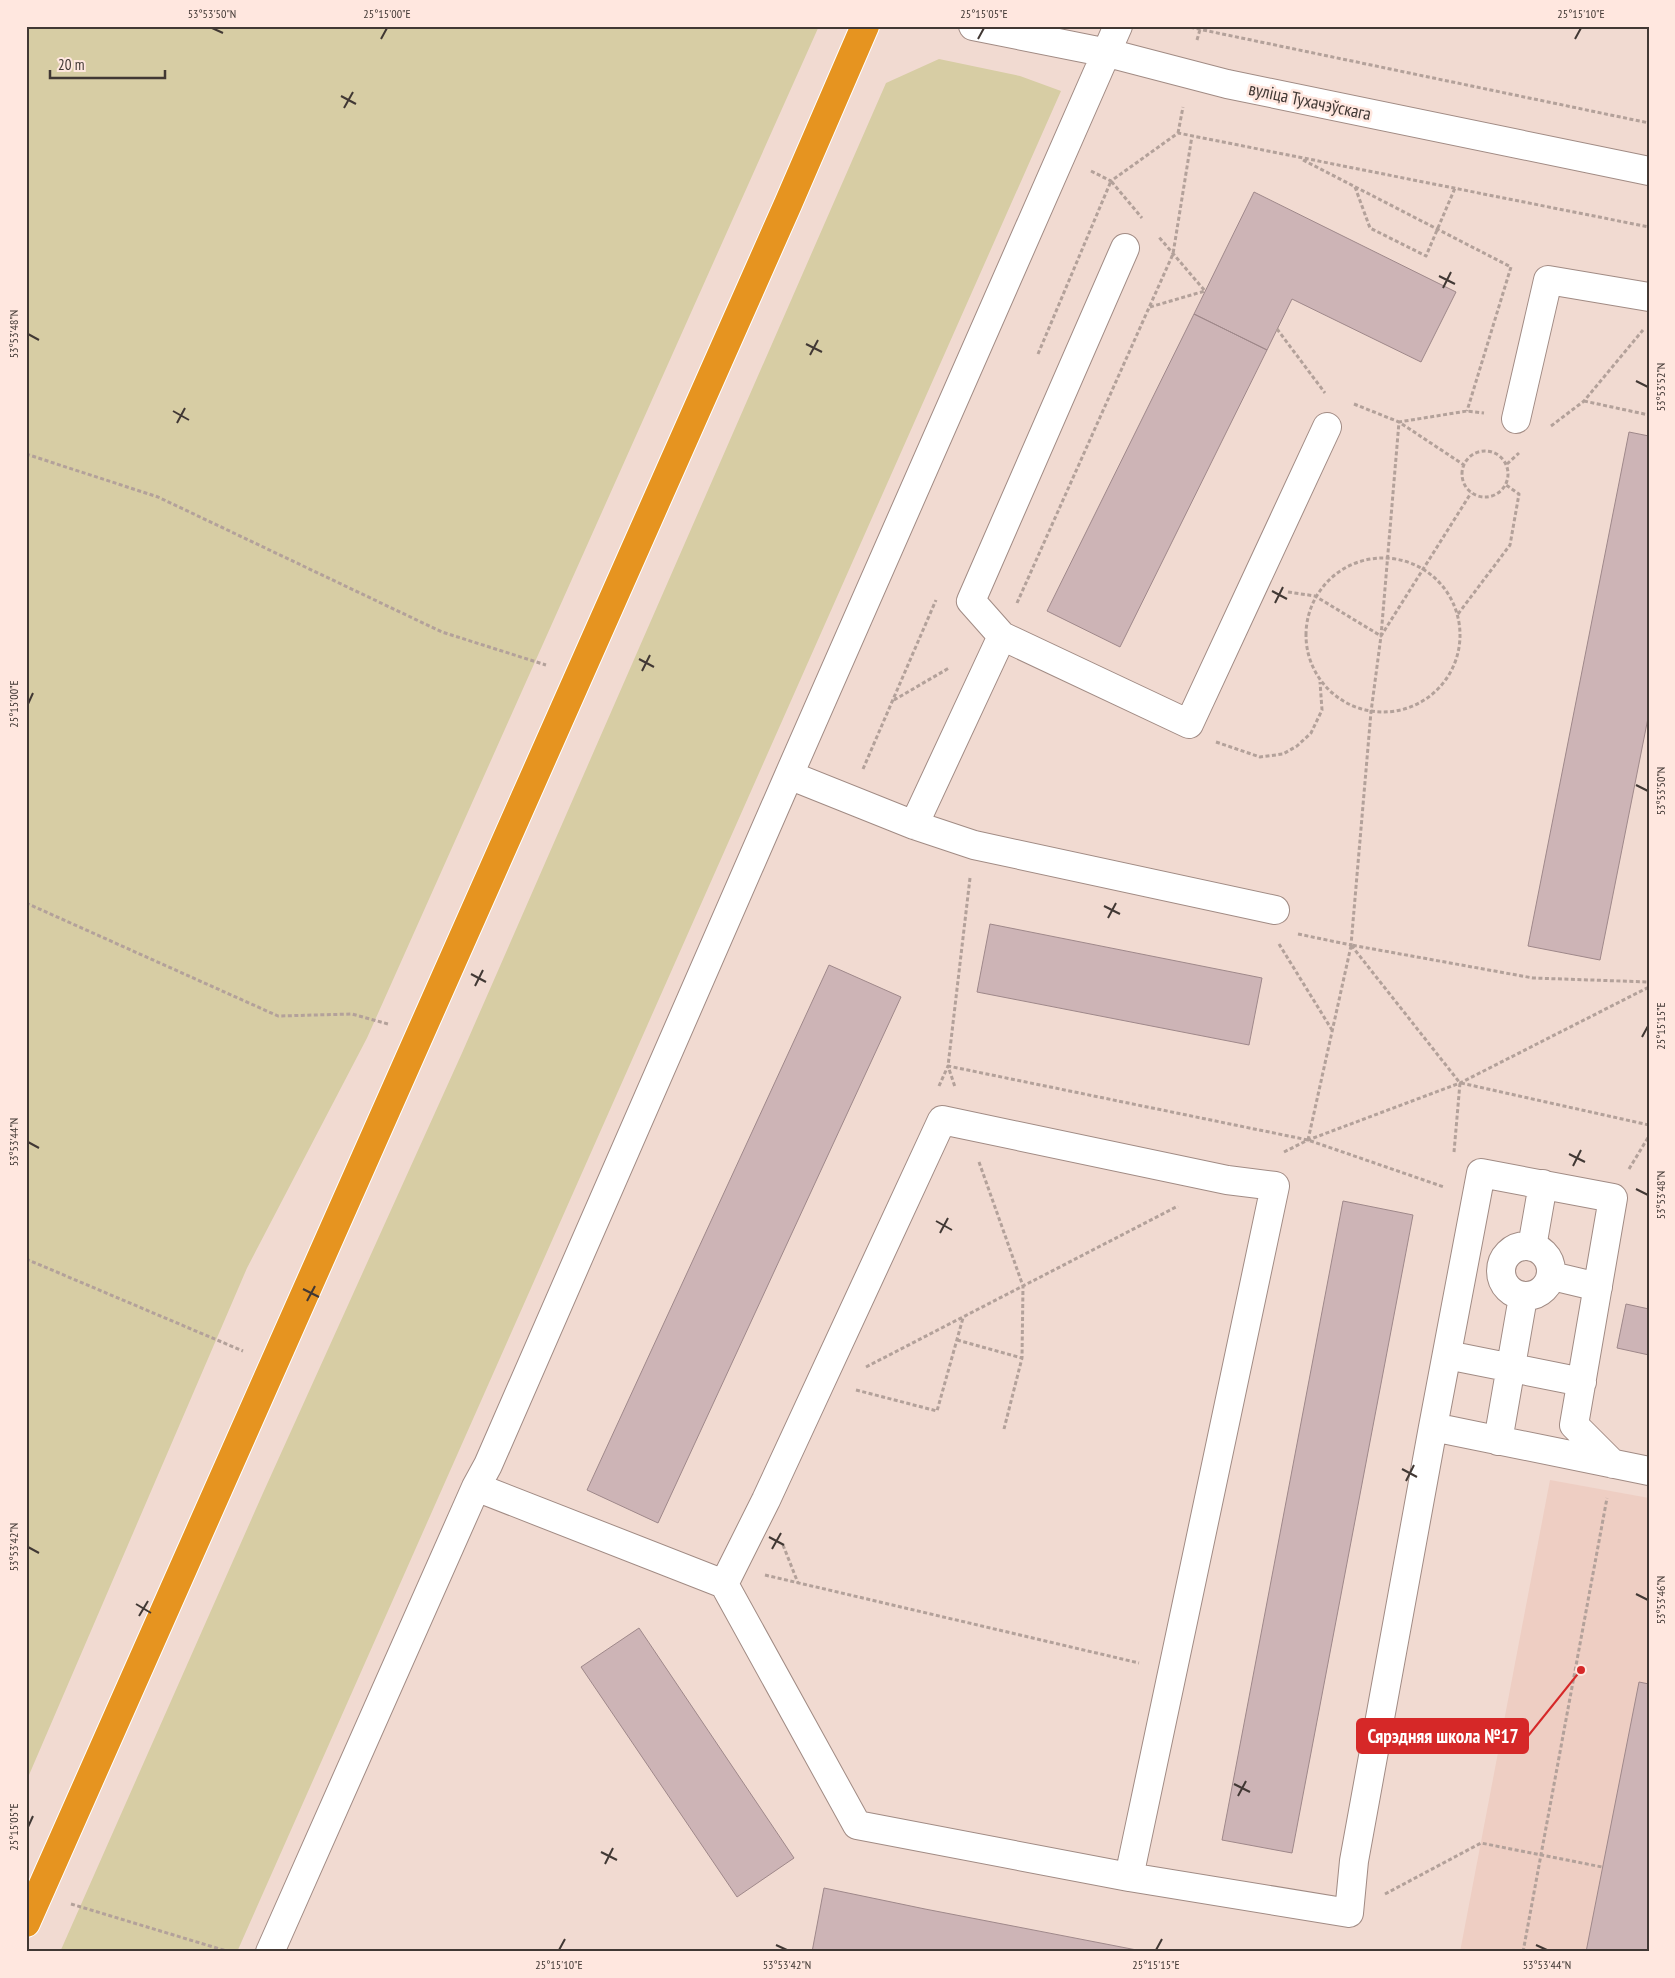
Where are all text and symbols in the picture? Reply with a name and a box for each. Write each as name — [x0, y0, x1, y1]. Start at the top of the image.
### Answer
text: 53°53'50"N — [188, 6, 236, 21]
text: 25°15'00"E — [363, 6, 411, 21]
text: 25°15'05"E — [960, 6, 1008, 21]
text: 25°15'10"E — [1557, 6, 1605, 21]
scale bar — [50, 48, 165, 80]
text: 20 m — [58, 55, 84, 74]
street label: вуліца Тухачэўскага — [1247, 77, 1373, 125]
text: 53°53'48"N — [6, 310, 21, 358]
text: 53°53'52"N — [1653, 363, 1668, 411]
text: 25°15'00"E — [6, 680, 21, 728]
text: 53°53'50"N — [1653, 767, 1668, 815]
text: 25°15'15"E — [1653, 1002, 1668, 1050]
text: 53°53'44"N — [6, 1118, 21, 1166]
text: 53°53'48"N — [1653, 1171, 1668, 1219]
text: 53°53'42"N — [6, 1523, 21, 1571]
text: 53°53'46"N — [1653, 1576, 1668, 1624]
callout: Сярэдняя школа №17 — [1357, 1719, 1528, 1753]
text: Сярэдняя школа №17 — [1367, 1724, 1519, 1748]
text: 25°15'05"E — [6, 1803, 21, 1851]
text: 25°15'10"E — [535, 1957, 583, 1972]
text: 53°53'42"N — [763, 1957, 811, 1972]
text: 25°15'15"E — [1132, 1957, 1180, 1972]
text: 53°53'44"N — [1523, 1957, 1571, 1972]

